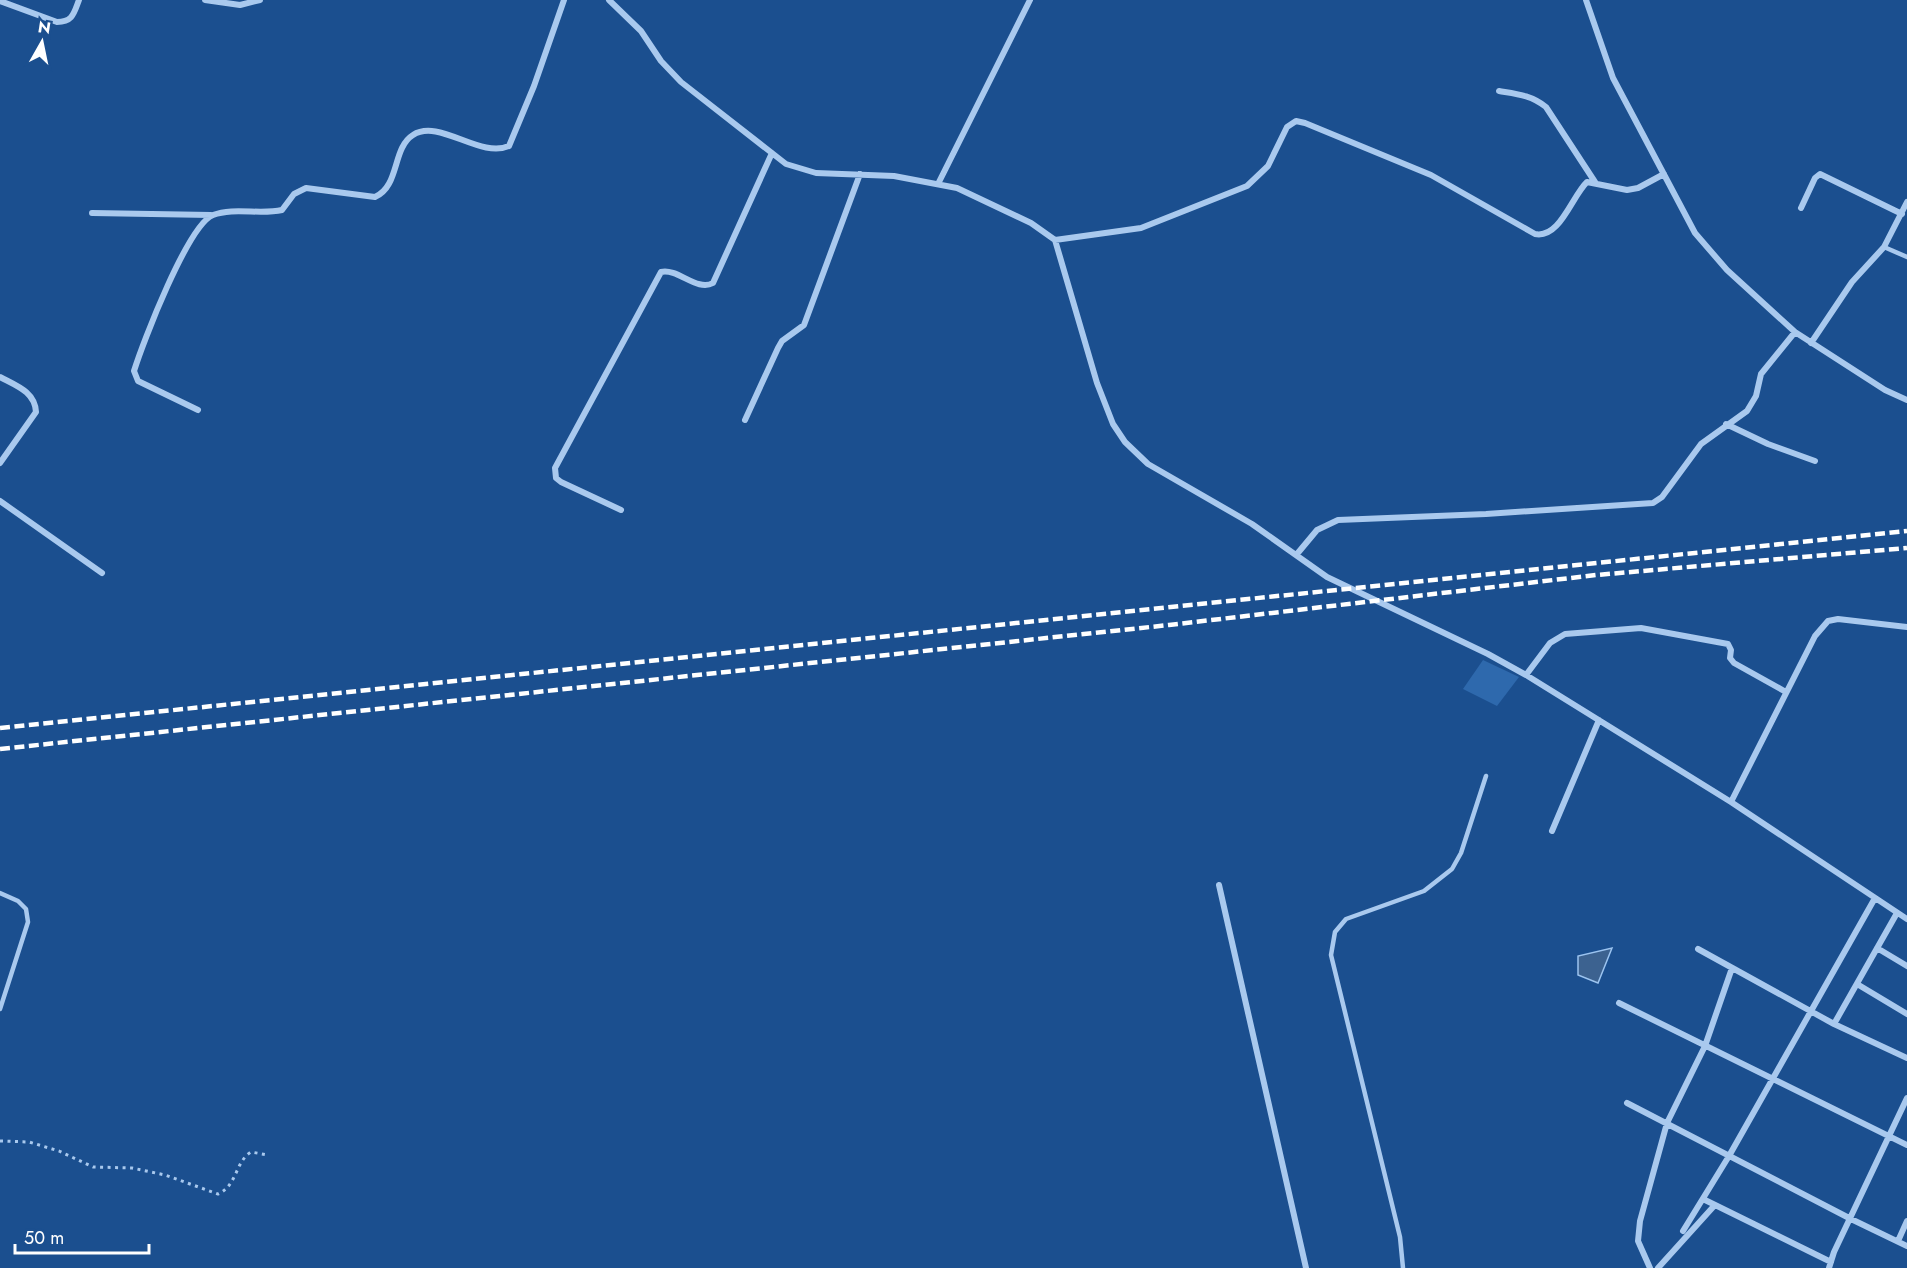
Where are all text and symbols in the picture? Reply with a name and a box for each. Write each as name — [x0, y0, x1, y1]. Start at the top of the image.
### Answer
north arrow — [12, 12, 72, 72]
text: N — [36, 15, 52, 40]
scale bar — [15, 1217, 148, 1255]
text: 50 m — [24, 1225, 64, 1251]

